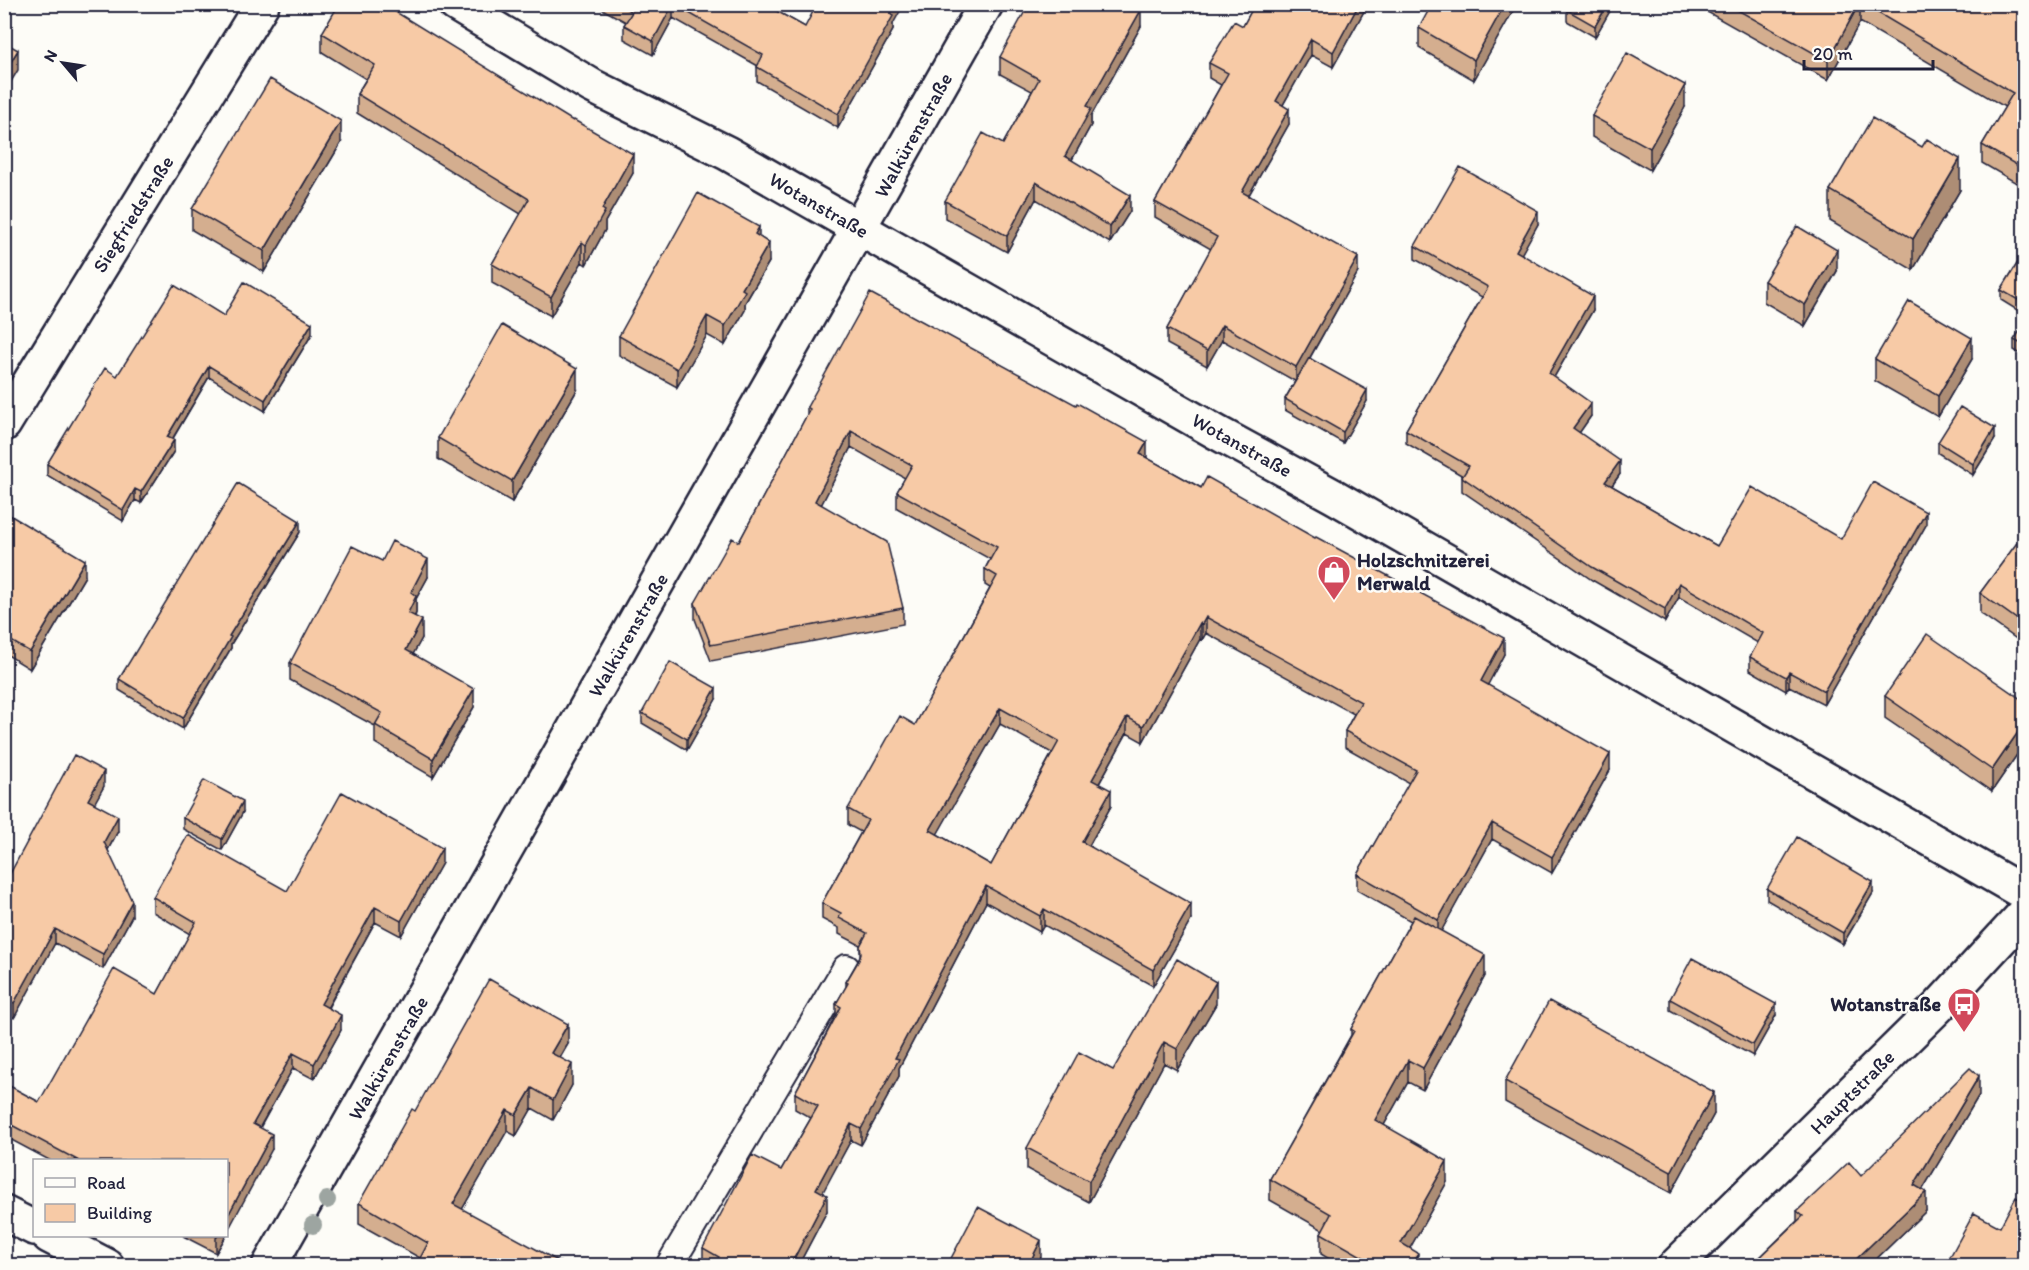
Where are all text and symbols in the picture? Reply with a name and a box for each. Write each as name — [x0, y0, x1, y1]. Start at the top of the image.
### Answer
north arrow — [33, 33, 93, 93]
scale bar — [1804, 33, 1933, 71]
text: 20 m — [1813, 43, 1853, 65]
text: N — [39, 47, 61, 65]
street label: Walkürenstraße — [869, 68, 957, 202]
street label: Siegfriedstraße — [87, 151, 179, 277]
street label: Wotanstraße — [765, 167, 873, 243]
street label: Wotanstraße — [1188, 408, 1296, 482]
place label: Holzschnitzerei Merwald — [1357, 548, 1490, 595]
shop icon: Holzschnitzerei Merwald — [1316, 554, 1352, 601]
street label: Walkürenstraße — [583, 569, 673, 701]
bus stop icon: Wotanstraße — [1946, 986, 1982, 1033]
street label: Walkürenstraße — [343, 992, 433, 1124]
place label: Wotanstraße — [1830, 992, 1941, 1016]
street label: Hauptstraße — [1805, 1045, 1899, 1139]
legend — [33, 1159, 228, 1237]
text: Road — [87, 1172, 126, 1194]
text: Building — [87, 1202, 153, 1224]

